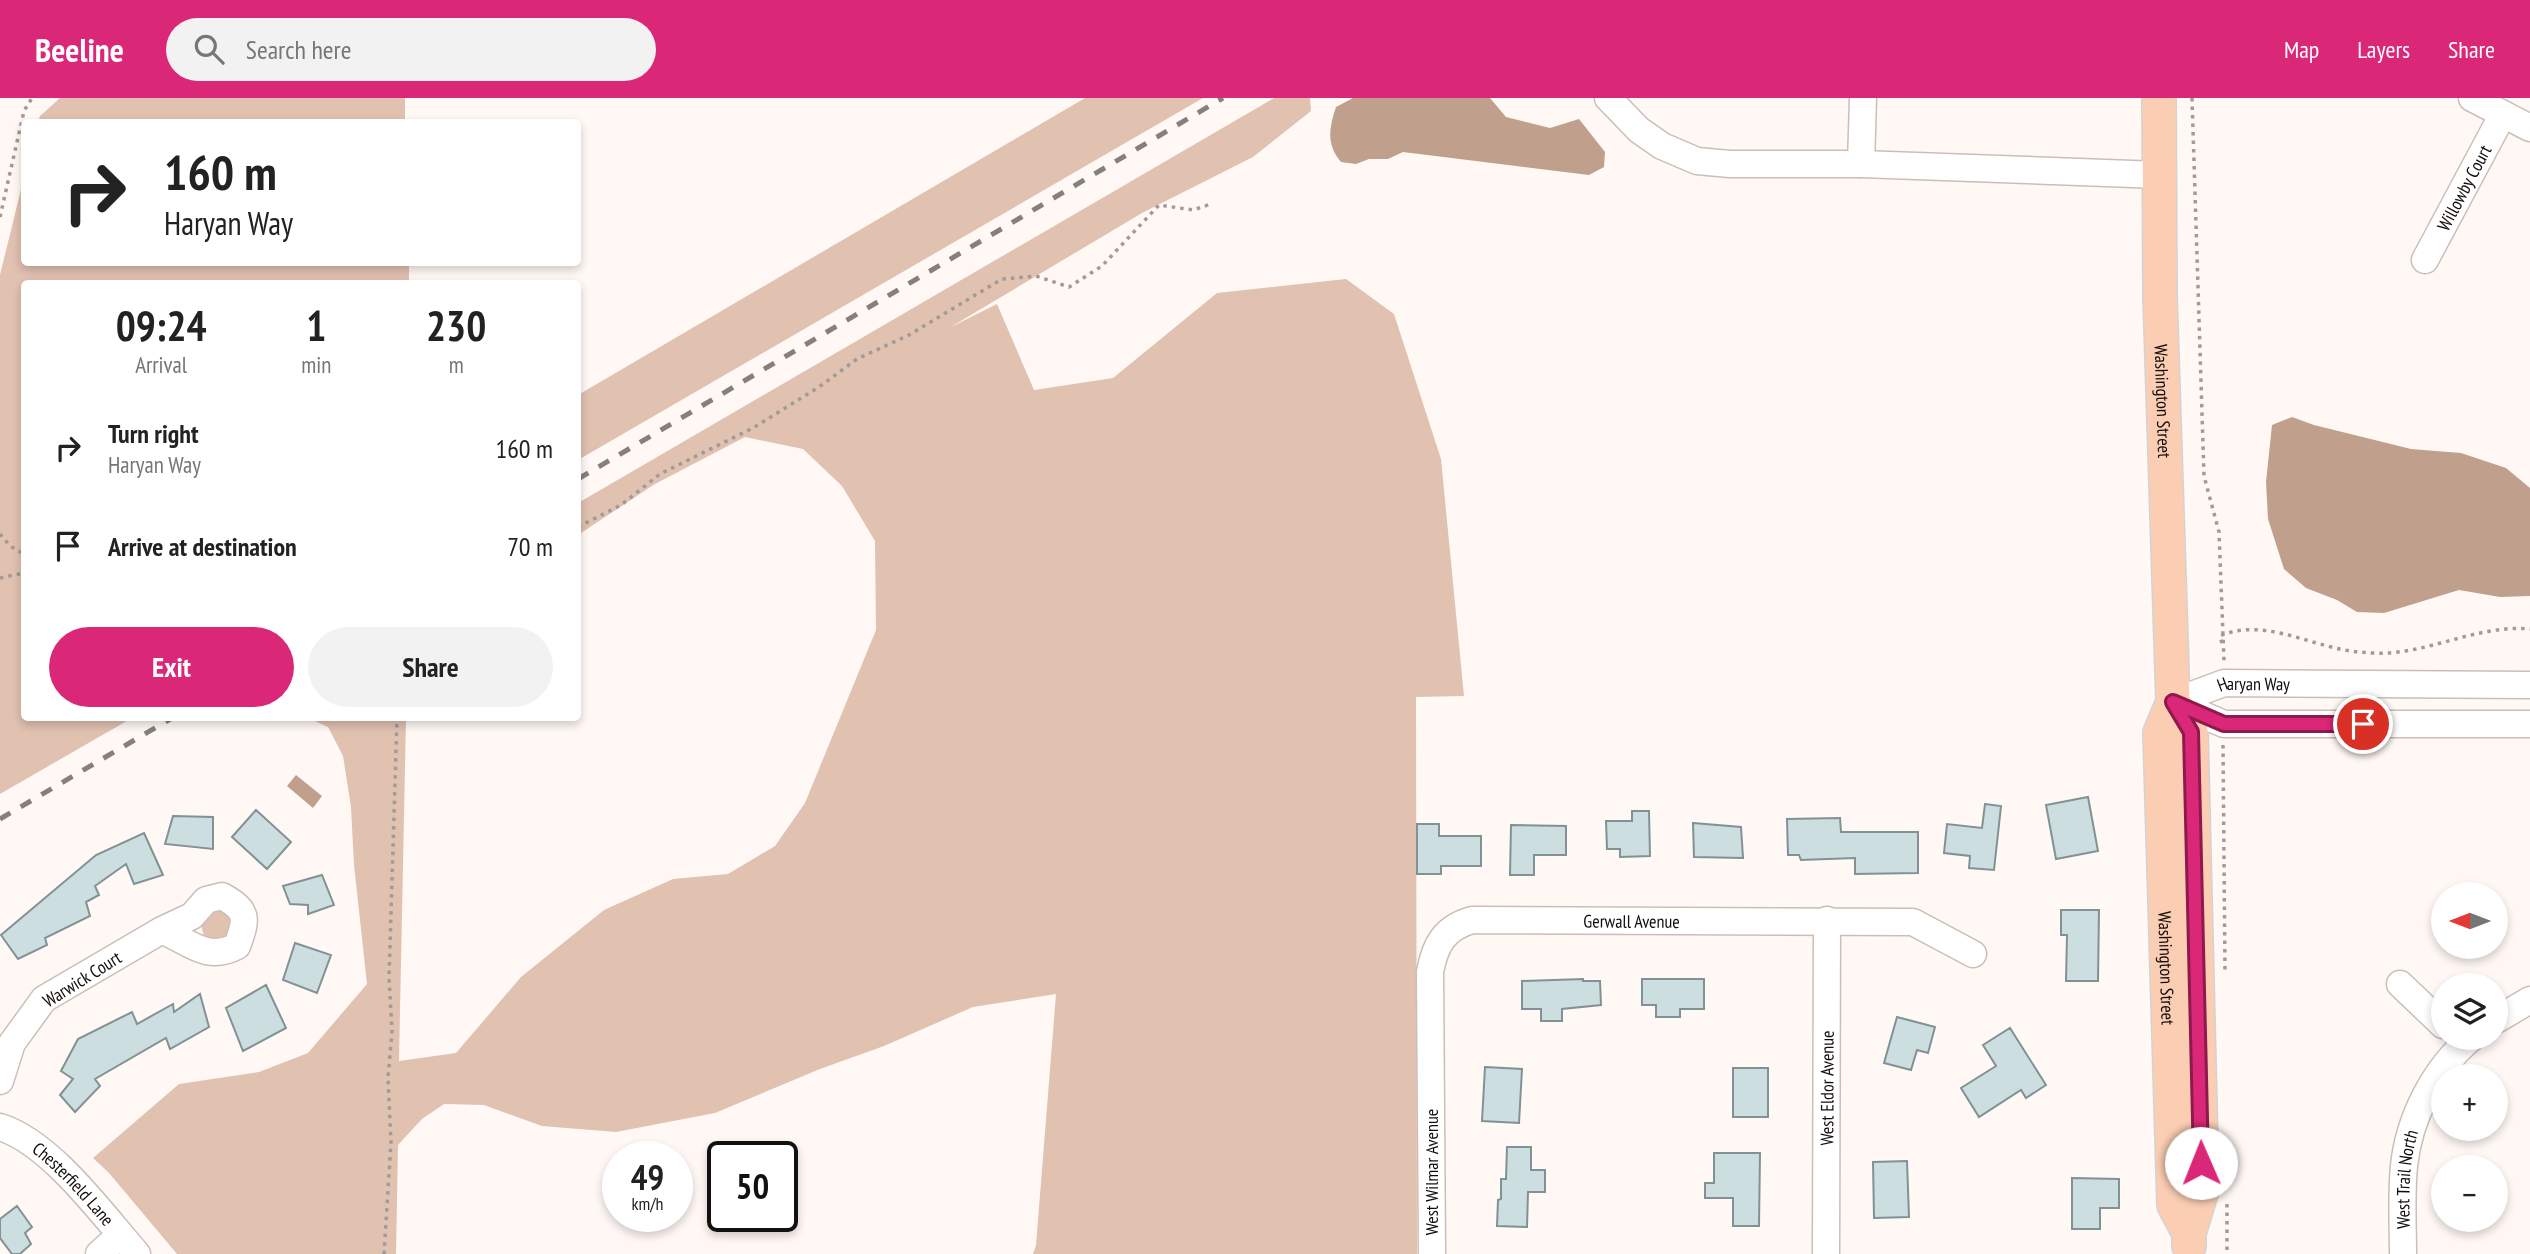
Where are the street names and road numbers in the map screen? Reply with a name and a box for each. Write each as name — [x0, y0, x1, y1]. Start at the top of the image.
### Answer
street label: Willowby Court — [2431, 141, 2496, 235]
street label: Washington Street — [2150, 344, 2177, 458]
street label: Haryan Way — [2214, 671, 2290, 696]
street label: Gerwall Avenue — [1583, 909, 1680, 932]
street label: Washington Street — [2154, 911, 2180, 1025]
street label: Warwick Court — [38, 946, 126, 1012]
street label: West Eldor Avenue — [1815, 1030, 1838, 1146]
street label: West Wilmar Avenue — [1420, 1109, 1443, 1235]
street label: West Trail North — [2391, 1127, 2422, 1229]
street label: Chesterfield Lane — [28, 1137, 119, 1230]

